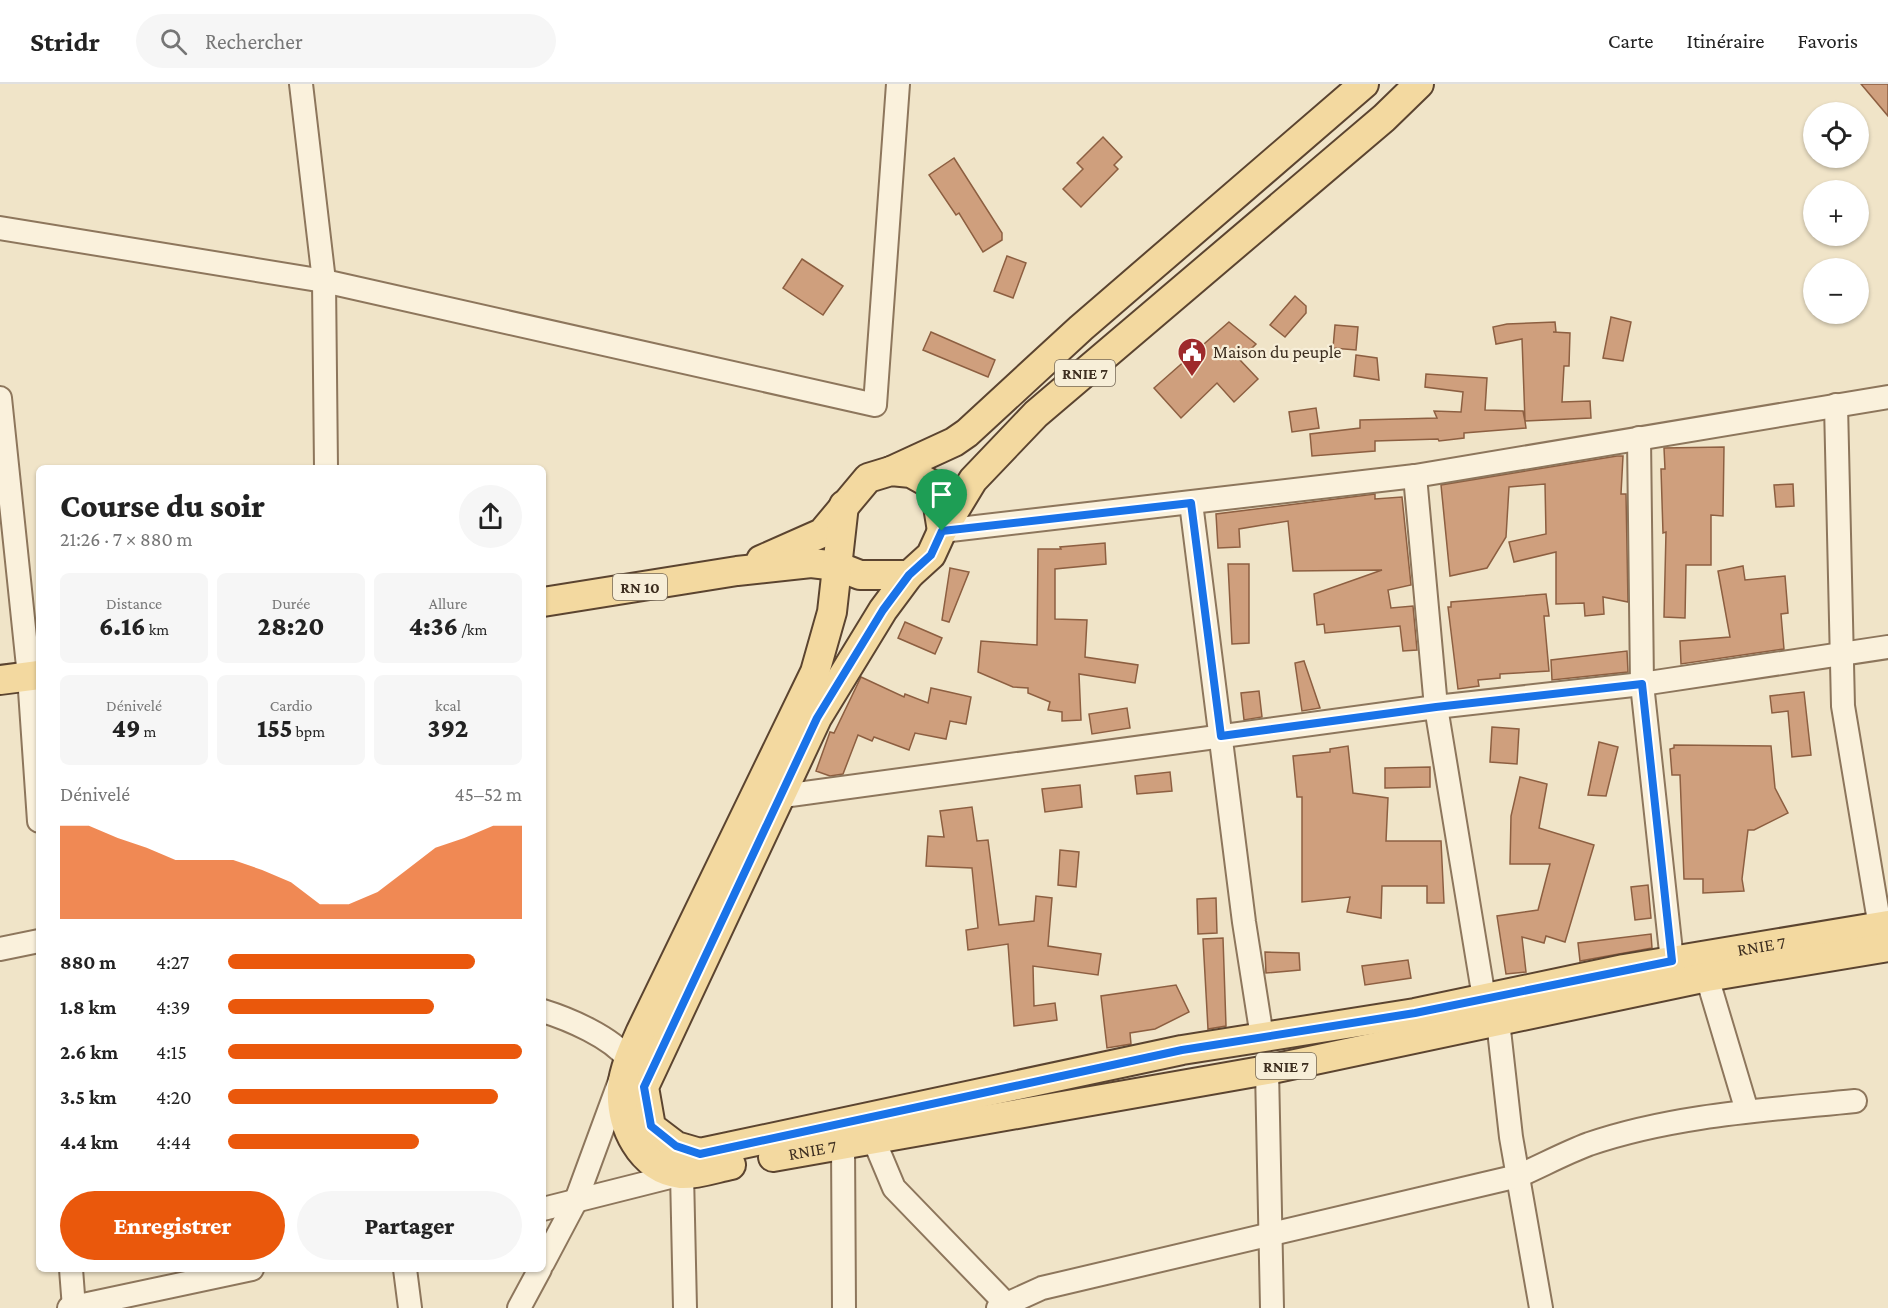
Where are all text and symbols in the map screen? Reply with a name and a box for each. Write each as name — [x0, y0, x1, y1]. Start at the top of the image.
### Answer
search box — [136, 14, 556, 68]
icon: search — [157, 25, 190, 58]
text: Stridr — [30, 26, 100, 57]
text: Rechercher — [205, 29, 303, 54]
text: Carte — [1608, 29, 1654, 53]
text: Itinéraire — [1687, 29, 1764, 53]
text: Favoris — [1797, 29, 1858, 53]
map controls — [1803, 102, 1869, 324]
button: locate — [1803, 102, 1869, 168]
button: + — [1803, 180, 1869, 246]
button: − — [1803, 258, 1869, 324]
public building icon: Maison du peuple — [1176, 336, 1208, 378]
place label: Maison du peuple — [1213, 342, 1341, 362]
road number: RNIE 7 — [1055, 360, 1115, 386]
pin — [916, 469, 967, 531]
icon: arrive — [925, 478, 958, 511]
button: share — [459, 485, 522, 548]
text: Course du soir — [60, 487, 265, 524]
text: 21:26 · 7 × 880 m — [60, 528, 193, 550]
road number: RN 10 — [613, 574, 667, 600]
text: Distance — [106, 595, 162, 612]
text: Durée — [272, 595, 310, 612]
text: Allure — [429, 595, 467, 612]
text: 6.16 — [99, 612, 146, 641]
text: 28:20 — [258, 612, 324, 641]
text: 4:36 — [409, 612, 458, 641]
text: km — [146, 621, 169, 638]
text: /km — [458, 621, 487, 638]
text: Dénivelé — [106, 697, 162, 714]
text: Cardio — [270, 697, 312, 714]
text: kcal — [435, 697, 461, 714]
text: 49 — [112, 714, 140, 743]
text: 155 — [257, 714, 293, 743]
text: 392 — [428, 714, 468, 743]
text: m — [140, 723, 156, 740]
text: bpm — [293, 723, 325, 740]
text: Dénivelé — [60, 783, 130, 805]
text: 45–52 m — [454, 783, 522, 805]
street label: RNIE 7 — [1736, 932, 1787, 960]
text: 880 m — [60, 951, 116, 973]
text: 4:27 — [156, 951, 189, 973]
text: 1.8 km — [60, 996, 116, 1018]
text: 4:39 — [156, 996, 190, 1018]
text: 2.6 km — [60, 1041, 118, 1063]
text: 4:15 — [156, 1041, 187, 1063]
road number: RNIE 7 — [1256, 1053, 1316, 1079]
text: 3.5 km — [60, 1086, 117, 1108]
text: 4:20 — [156, 1086, 192, 1108]
text: 4.4 km — [60, 1131, 118, 1153]
text: 4:44 — [156, 1131, 191, 1153]
street label: RNIE 7 — [787, 1136, 838, 1164]
button: Enregistrer — [60, 1191, 285, 1260]
button: Partager — [297, 1191, 522, 1260]

